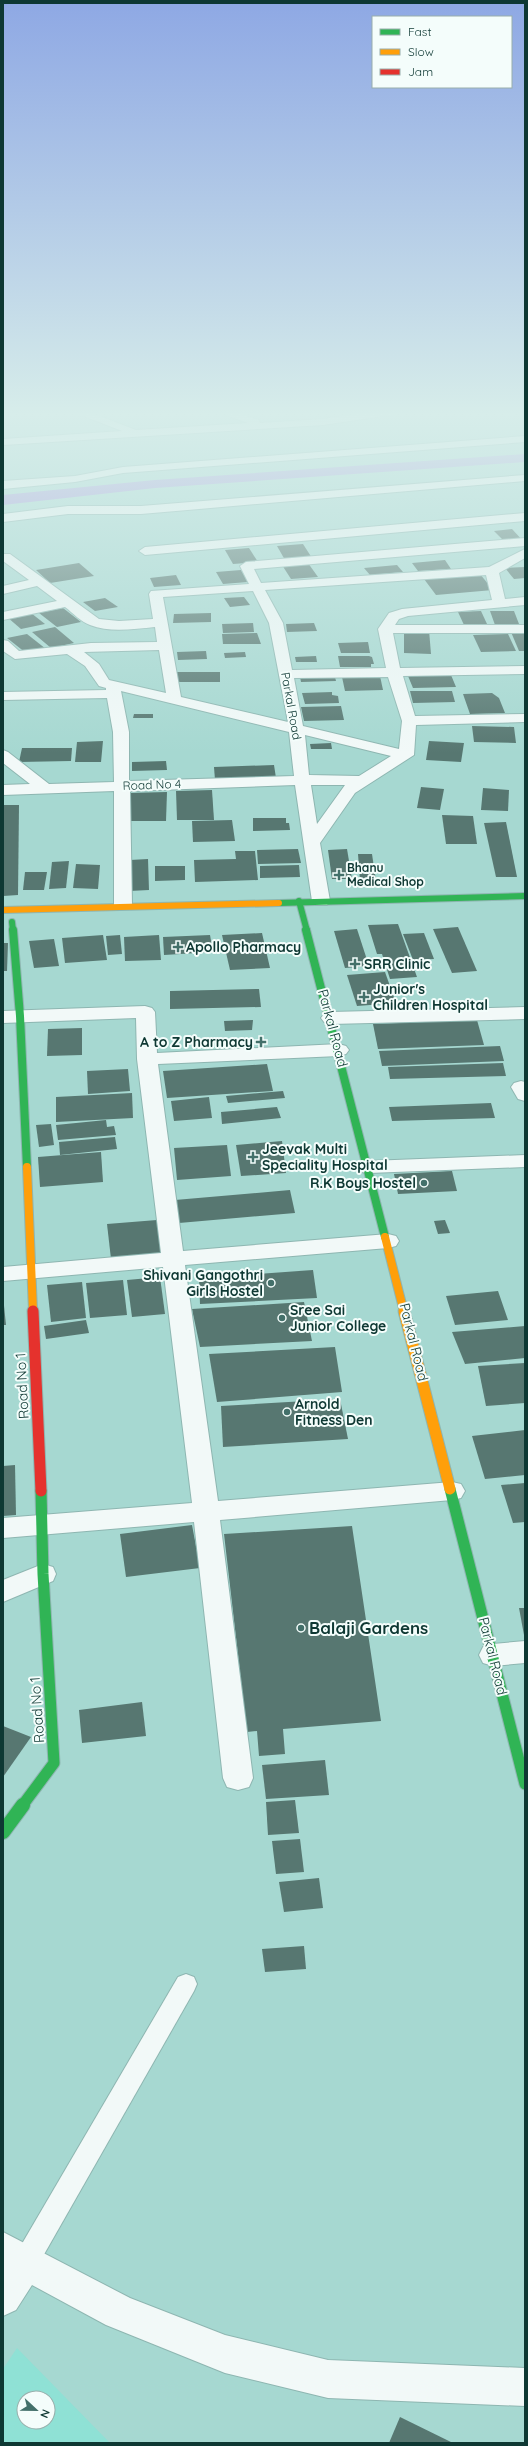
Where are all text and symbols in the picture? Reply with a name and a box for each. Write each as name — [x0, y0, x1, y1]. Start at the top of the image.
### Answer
legend — [372, 16, 512, 88]
text: Fast — [408, 24, 432, 39]
text: Slow — [408, 44, 434, 59]
text: Jam — [408, 64, 433, 79]
street label: Parkal Road — [278, 671, 305, 741]
street label: Road No 4 — [122, 776, 182, 793]
place label: Bhanu Medical Shop — [347, 860, 424, 889]
marker: Bhanu Medical Shop — [334, 870, 344, 880]
place label: Apollo Pharmacy — [186, 938, 301, 956]
marker: Apollo Pharmacy — [173, 942, 183, 952]
place label: SRR Clinic — [364, 955, 430, 973]
marker: SRR Clinic — [349, 958, 361, 970]
place label: Junior's Children Hospital — [373, 980, 488, 1014]
street label: Parkal Road — [314, 987, 352, 1069]
marker: Junior's Children Hospital — [358, 991, 370, 1003]
place label: A to Z Pharmacy — [140, 1033, 253, 1051]
marker: A to Z Pharmacy — [256, 1037, 266, 1047]
place label: Jeevak Multi Speciality Hospital — [262, 1140, 388, 1174]
marker: Jeevak Multi Speciality Hospital — [247, 1151, 259, 1163]
place label: R.K Boys Hostel — [310, 1174, 416, 1192]
marker: R.K Boys Hostel — [419, 1178, 429, 1188]
place label: Shivani Gangothri Girls Hostel — [143, 1266, 263, 1300]
marker: Shivani Gangothri Girls Hostel — [266, 1278, 276, 1288]
place label: Sree Sai Junior College — [290, 1301, 386, 1335]
street label: Parkal Road — [396, 1301, 432, 1383]
marker: Sree Sai Junior College — [277, 1313, 287, 1323]
street label: Road No 1 — [11, 1352, 33, 1420]
place label: Arnold Fitness Den — [295, 1395, 373, 1429]
marker: Arnold Fitness Den — [282, 1407, 292, 1417]
street label: Parkal Road — [475, 1615, 511, 1697]
place label: Balaji Gardens — [309, 1617, 428, 1638]
marker: Balaji Gardens — [296, 1623, 306, 1633]
street label: Road No 1 — [26, 1676, 48, 1744]
north arrow — [16, 2390, 56, 2430]
text: N — [37, 2407, 53, 2420]

